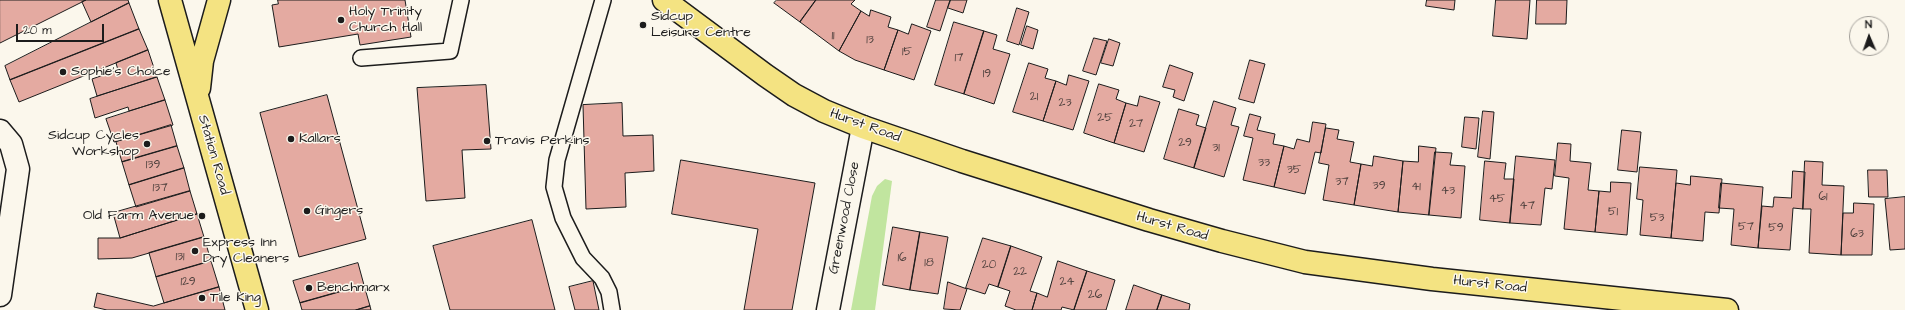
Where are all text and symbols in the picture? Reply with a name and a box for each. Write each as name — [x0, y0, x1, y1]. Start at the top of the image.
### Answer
place label: Holy Trinity Church Hall — [349, 4, 422, 36]
place label: Sidcup Leisure Centre — [651, 9, 751, 42]
marker: Holy Trinity Church Hall — [336, 15, 346, 25]
scale bar — [18, 16, 106, 42]
north arrow — [1849, 16, 1889, 56]
text: N — [1865, 17, 1872, 32]
marker: Sidcup Leisure Centre — [638, 20, 648, 30]
text: 20 m — [23, 22, 52, 39]
house number: 11 — [831, 29, 835, 43]
house number: 13 — [866, 33, 874, 47]
house number: 15 — [902, 45, 912, 59]
house number: 17 — [955, 51, 963, 65]
place label: Sophie's Choice — [71, 64, 170, 80]
marker: Sophie's Choice — [58, 67, 68, 77]
house number: 19 — [983, 67, 991, 81]
house number: 21 — [1030, 90, 1038, 104]
house number: 23 — [1059, 96, 1071, 110]
street label: Hurst Road — [827, 105, 903, 147]
house number: 25 — [1097, 111, 1113, 125]
street label: Station Road — [194, 113, 232, 197]
house number: 27 — [1129, 117, 1143, 131]
place label: Sidcup Cycles Workshop — [48, 128, 139, 160]
place label: Kallars — [299, 131, 341, 147]
place label: Travis Perkins — [495, 133, 590, 149]
marker: Kallars — [286, 134, 296, 144]
marker: Travis Perkins — [482, 136, 492, 146]
house number: 29 — [1178, 136, 1192, 150]
marker: Sidcup Cycles Workshop — [142, 139, 152, 149]
house number: 31 — [1212, 141, 1220, 155]
house number: 33 — [1258, 156, 1270, 170]
house number: 139 — [146, 158, 160, 172]
street label: Greenwood Close — [826, 160, 864, 276]
house number: 35 — [1287, 163, 1301, 177]
house number: 37 — [1335, 175, 1349, 189]
house number: 39 — [1373, 179, 1385, 193]
house number: 41 — [1411, 180, 1421, 194]
house number: 137 — [152, 181, 168, 195]
house number: 43 — [1441, 184, 1455, 198]
house number: 61 — [1818, 190, 1828, 204]
house number: 45 — [1489, 192, 1505, 206]
house number: 47 — [1519, 199, 1535, 213]
place label: Gingers — [315, 203, 363, 219]
house number: 51 — [1608, 205, 1618, 219]
marker: Gingers — [302, 206, 312, 216]
place label: Old Farm Avenue — [83, 208, 194, 224]
street label: Hurst Road — [1134, 209, 1210, 245]
marker: Old Farm Avenue — [197, 211, 207, 221]
house number: 53 — [1650, 211, 1664, 225]
house number: 57 — [1738, 220, 1754, 234]
house number: 59 — [1768, 221, 1784, 235]
house number: 63 — [1850, 227, 1864, 241]
place label: Express Inn Dry Cleaners — [203, 235, 289, 268]
marker: Express Inn Dry Cleaners — [190, 246, 200, 256]
house number: 131 — [175, 250, 185, 264]
house number: 16 — [897, 251, 907, 265]
house number: 18 — [924, 256, 934, 270]
house number: 20 — [982, 258, 996, 272]
house number: 22 — [1013, 265, 1027, 279]
street label: Hurst Road — [1452, 273, 1528, 297]
house number: 129 — [180, 275, 196, 289]
house number: 24 — [1059, 275, 1075, 289]
place label: Benchmarx — [317, 280, 390, 296]
marker: Benchmarx — [304, 283, 314, 293]
house number: 26 — [1088, 288, 1102, 302]
place label: Tile King — [210, 290, 261, 306]
marker: Tile King — [197, 293, 207, 303]

